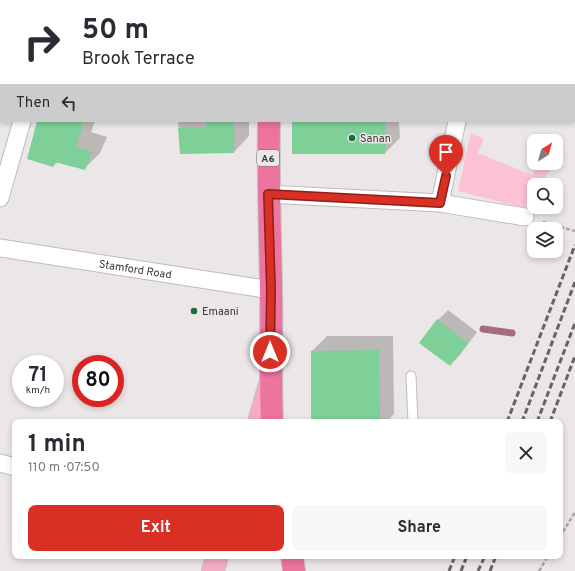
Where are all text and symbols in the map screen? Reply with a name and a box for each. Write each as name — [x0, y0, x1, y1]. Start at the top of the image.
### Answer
text: 50 m — [82, 13, 149, 49]
icon: right — [16, 16, 68, 68]
text: Brook Terrace — [82, 48, 195, 71]
icon: left — [58, 92, 80, 114]
text: Then — [16, 94, 50, 113]
place label: Sanan — [360, 132, 391, 146]
marker: Sanan — [347, 133, 357, 143]
north arrow — [527, 134, 563, 170]
map controls — [527, 134, 563, 258]
pin — [429, 135, 463, 176]
icon: arrive — [435, 141, 457, 163]
road number: A6 — [257, 150, 279, 166]
button: search — [527, 178, 563, 214]
button: layers — [527, 222, 563, 258]
street label: Stamford Road — [98, 257, 173, 283]
place label: Emaani — [202, 305, 239, 319]
marker: Emaani — [189, 306, 199, 316]
position arrow — [249, 331, 291, 373]
speed limit sign: 80 — [72, 355, 124, 407]
text: 71 — [28, 363, 48, 389]
text: km/h — [26, 384, 50, 397]
text: 1 min — [28, 430, 86, 460]
button: close — [505, 432, 547, 474]
text: 110 m · 07:50 — [28, 460, 100, 476]
button: Exit — [28, 505, 284, 551]
button: Share — [292, 505, 547, 551]

